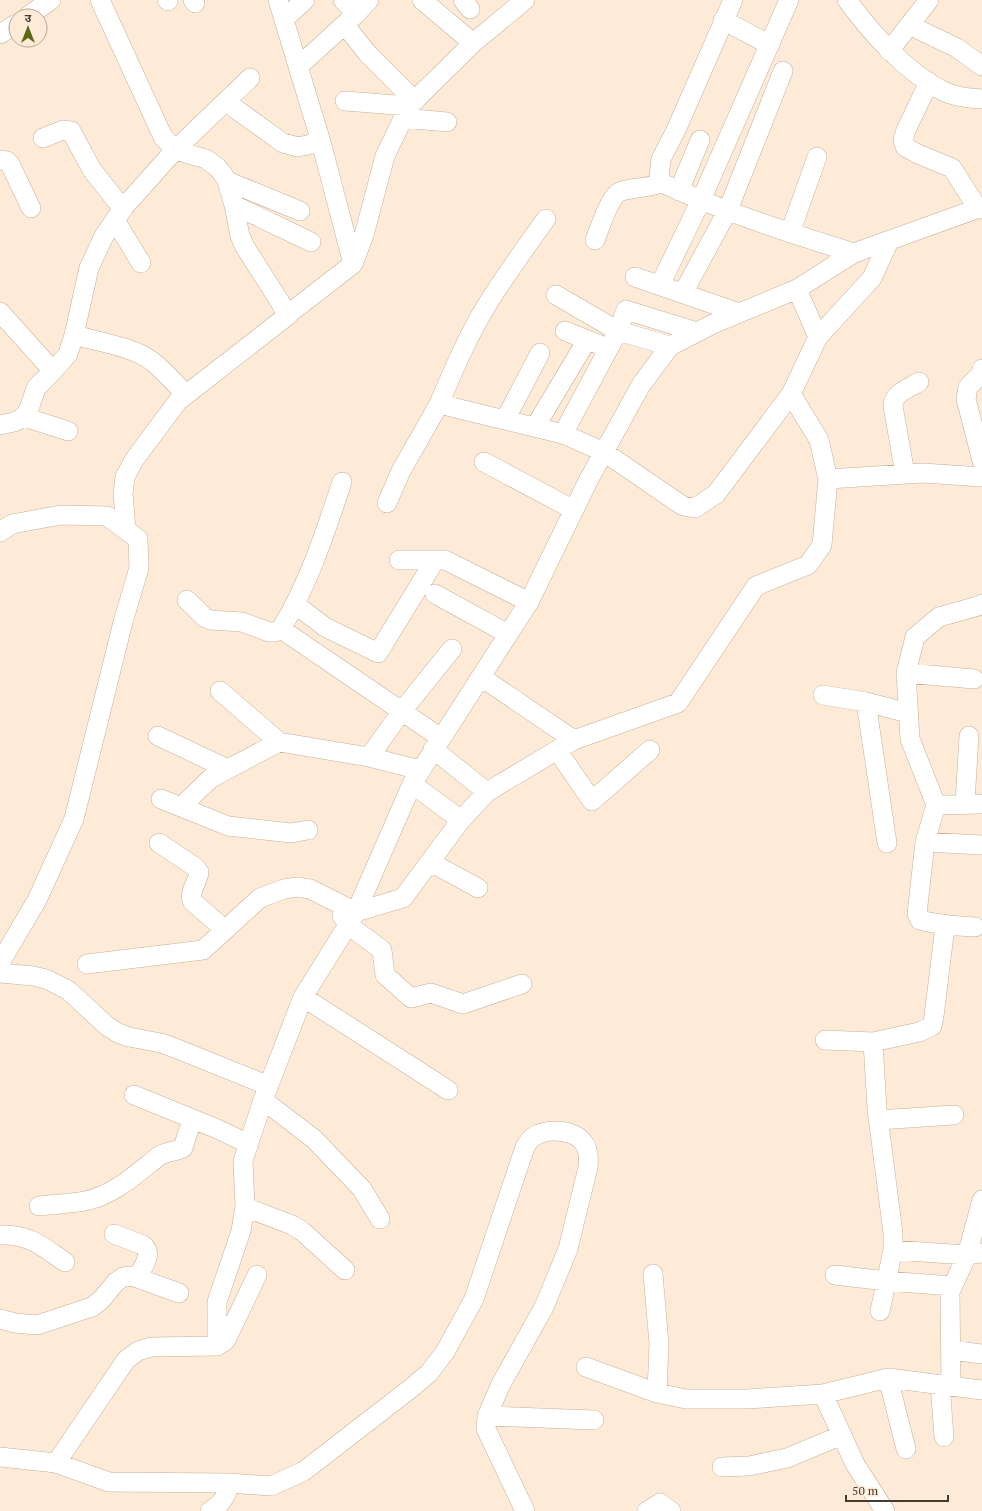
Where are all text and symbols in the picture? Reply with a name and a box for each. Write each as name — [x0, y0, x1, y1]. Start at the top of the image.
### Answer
north arrow — [8, 8, 48, 48]
text: उ — [25, 11, 32, 25]
scale bar — [846, 1477, 948, 1503]
text: 50 m — [852, 1483, 879, 1498]

